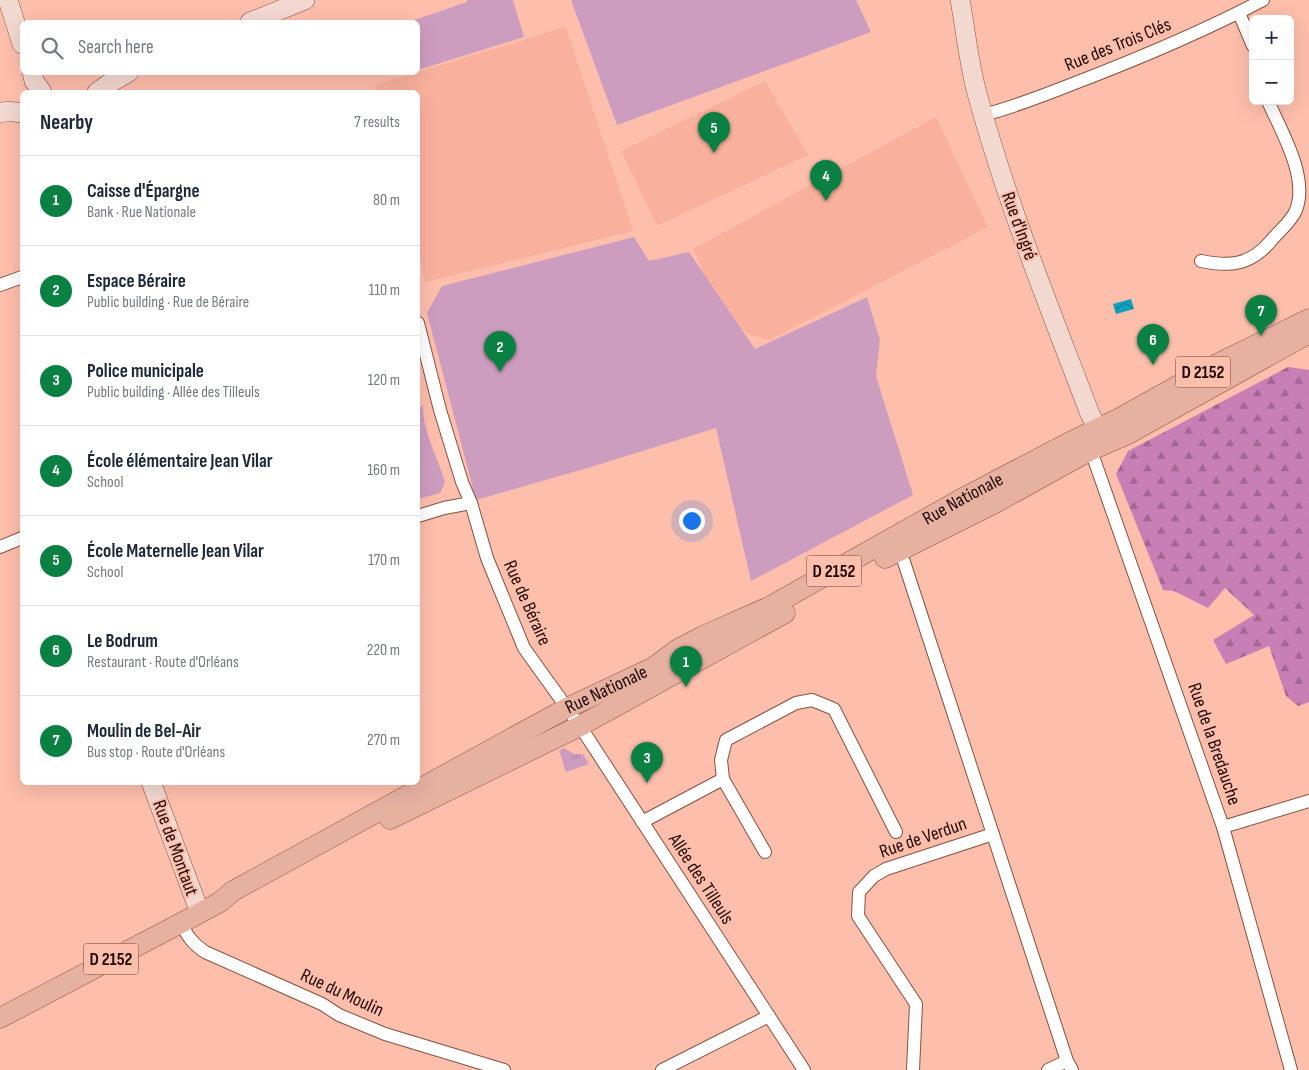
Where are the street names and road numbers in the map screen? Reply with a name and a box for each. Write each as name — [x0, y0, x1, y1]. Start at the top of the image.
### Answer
street label: Rue des Trois Clés — [1061, 13, 1175, 77]
street label: Rue d'Ingré — [996, 189, 1042, 263]
road number: D 2152 — [1176, 357, 1230, 388]
street label: Rue Nationale — [918, 468, 1007, 530]
road number: D 2152 — [806, 556, 862, 586]
street label: Rue de Béraire — [498, 557, 556, 649]
street label: Rue Nationale — [561, 660, 651, 719]
street label: Rue de la Bredauche — [1182, 680, 1246, 808]
street label: Rue de Montaut — [147, 797, 203, 899]
street label: Rue de Verdun — [876, 812, 970, 864]
street label: Allée des Tilleuls — [663, 829, 739, 929]
road number: D 2152 — [84, 944, 138, 974]
street label: Rue du Moulin — [297, 964, 387, 1022]

